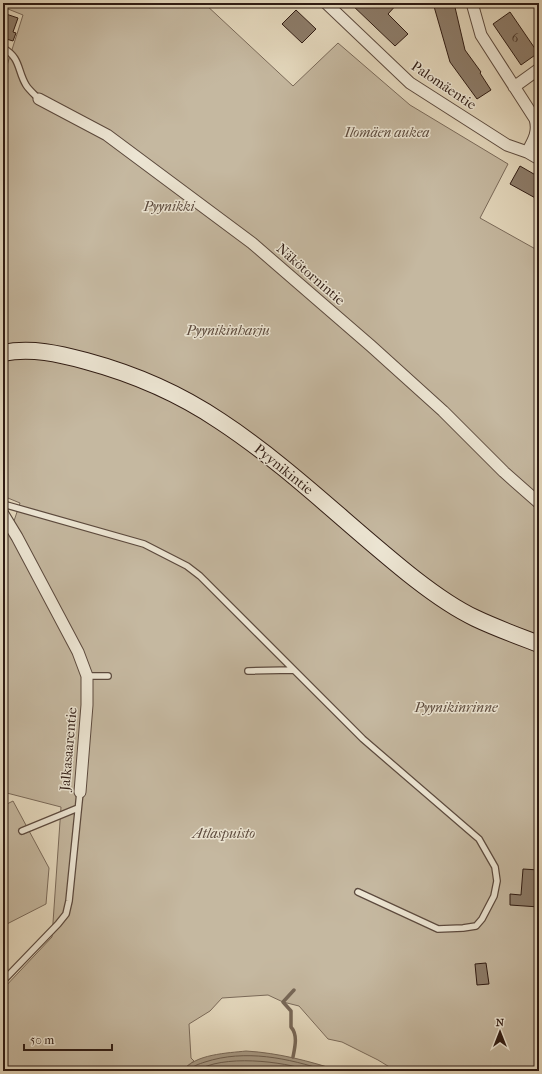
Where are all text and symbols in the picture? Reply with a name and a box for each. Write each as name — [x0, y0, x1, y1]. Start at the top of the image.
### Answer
house number: 6 — [512, 31, 519, 45]
street label: Palomäentie — [408, 58, 479, 113]
park label: Ilomäen aukea — [343, 124, 430, 141]
park label: Pyynikki — [142, 198, 196, 215]
street label: Näkötornintie — [273, 240, 348, 309]
park label: Pyynikinharju — [185, 322, 270, 339]
street label: Pyynikintie — [251, 440, 317, 498]
park label: Pyynikinrinne — [413, 699, 498, 716]
street label: Jalkasaarentie — [56, 706, 81, 793]
park label: Atlaspuisto — [191, 825, 255, 842]
north arrow — [480, 1012, 520, 1052]
text: N — [496, 1016, 505, 1029]
scale bar — [24, 1026, 112, 1052]
text: 50 m — [30, 1033, 54, 1047]

